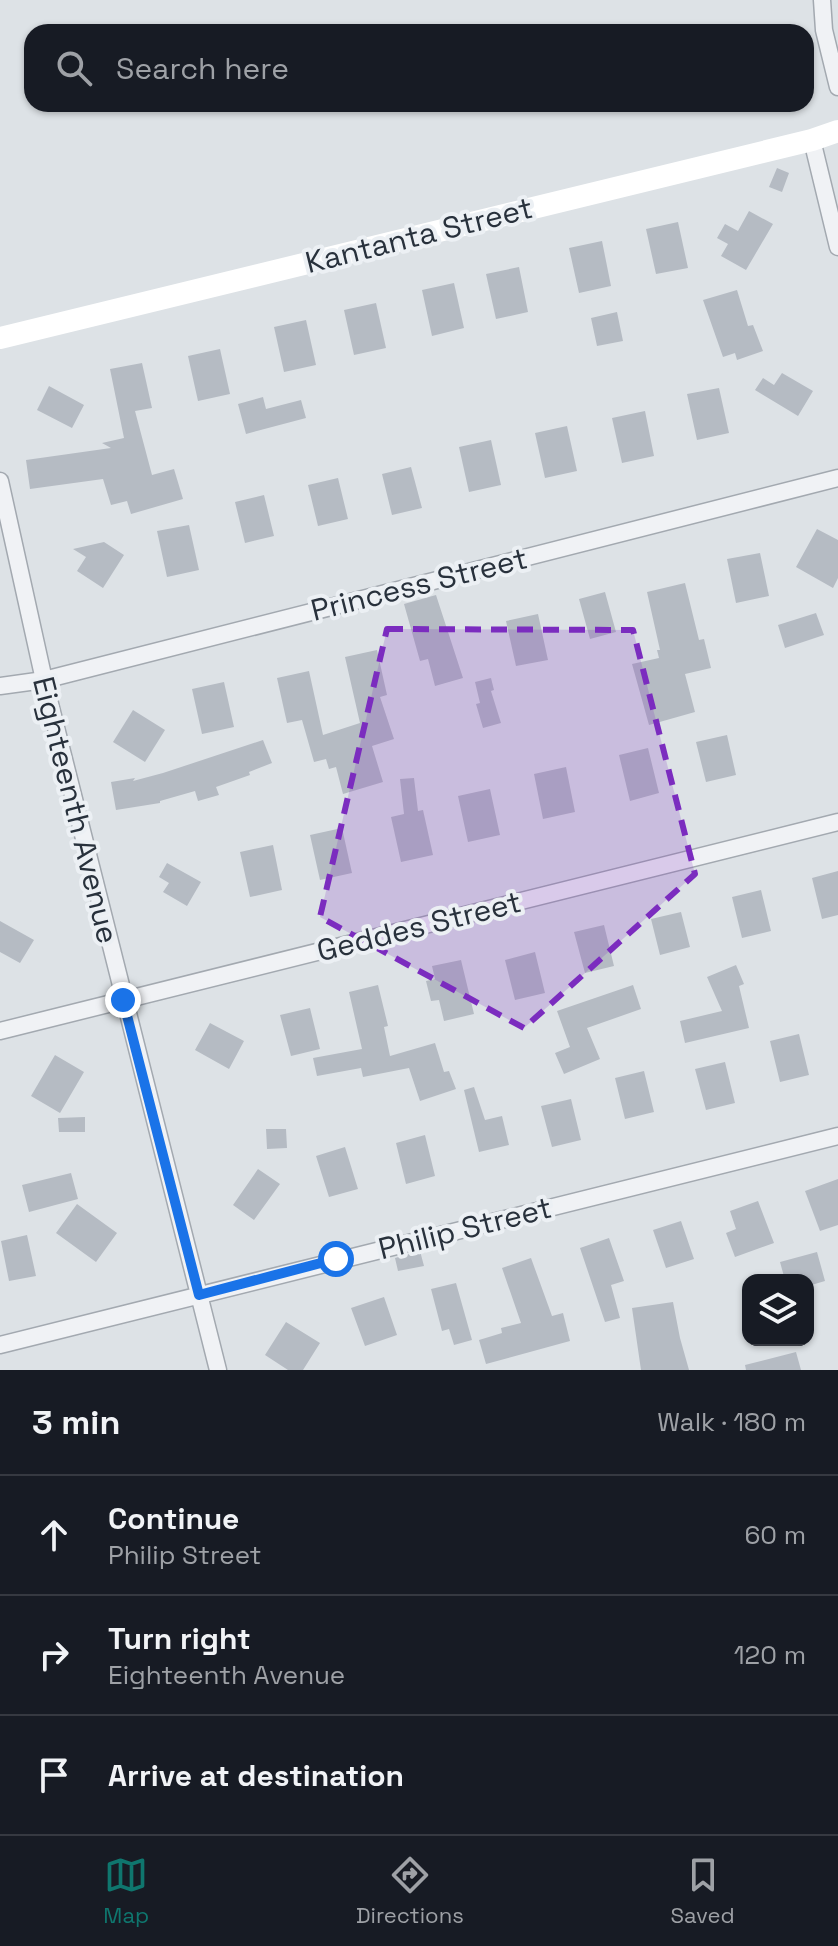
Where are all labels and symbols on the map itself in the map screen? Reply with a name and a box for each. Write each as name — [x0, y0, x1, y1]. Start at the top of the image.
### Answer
street label: Kantanta Street — [301, 188, 537, 282]
street label: Princess Street — [307, 538, 531, 630]
street label: Eighteenth Avenue — [24, 673, 128, 947]
street label: Geddes Street — [313, 882, 525, 970]
route end — [105, 982, 141, 1018]
street label: Philip Street — [374, 1188, 556, 1268]
route start — [318, 1241, 354, 1277]

